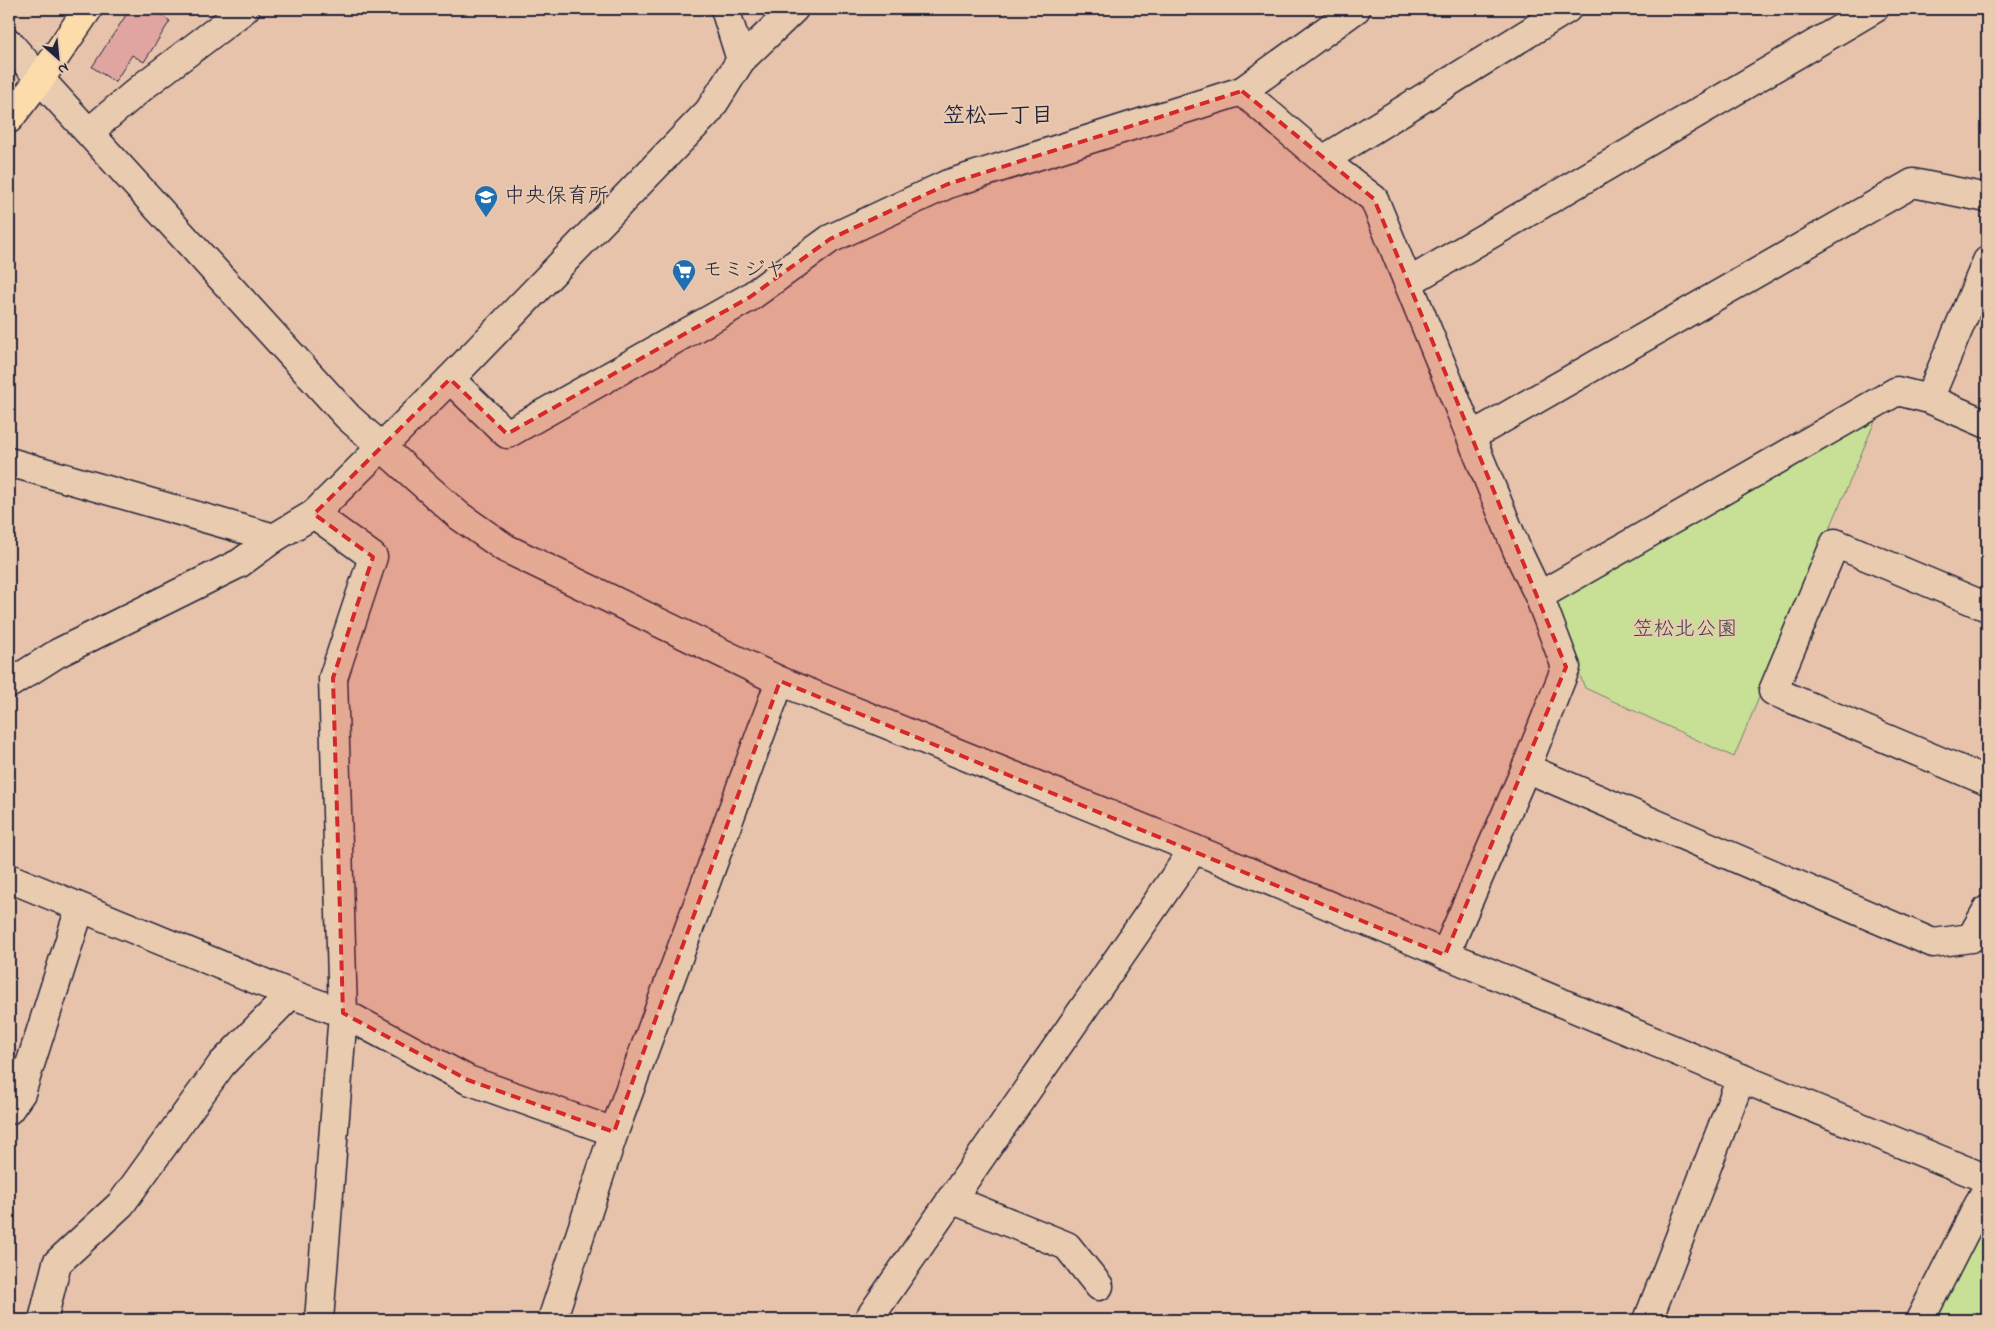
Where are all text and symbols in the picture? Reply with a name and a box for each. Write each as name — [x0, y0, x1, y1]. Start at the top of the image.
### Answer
north arrow — [32, 32, 82, 82]
text: N — [54, 57, 72, 80]
district label: 笠松一丁目 — [943, 101, 1053, 133]
place label: 中央保育所 — [504, 182, 609, 212]
school or university icon: 中央保育所 — [473, 184, 499, 218]
place label: モミジヤ — [702, 256, 786, 286]
supermarket icon: モミジヤ — [671, 258, 697, 292]
park label: 笠松北公園 — [1633, 615, 1738, 645]

